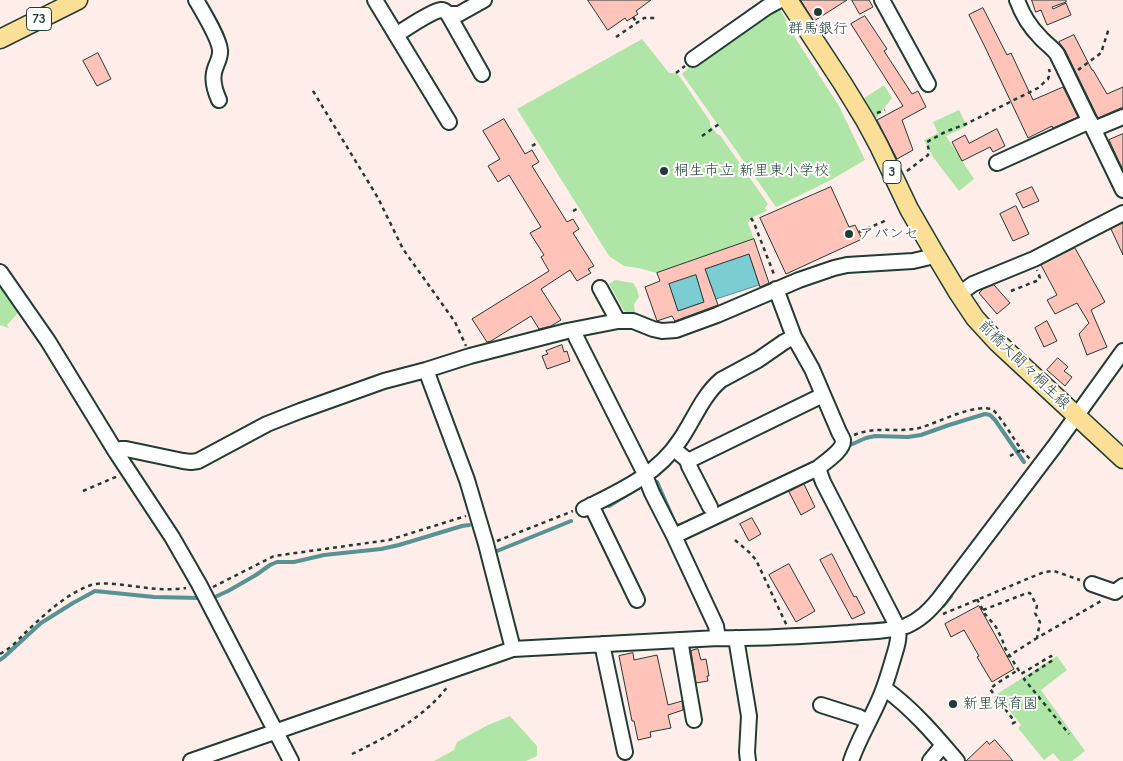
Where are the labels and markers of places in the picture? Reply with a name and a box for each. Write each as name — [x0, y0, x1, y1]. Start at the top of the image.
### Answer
marker: 群馬銀行 — [812, 6, 824, 18]
place label: 群馬銀行 — [788, 20, 848, 38]
place label: 桐生市立 新里東小学校 — [674, 162, 829, 180]
marker: 桐生市立 新里東小学校 — [658, 165, 670, 177]
place label: アバンセ — [859, 225, 919, 243]
marker: アバンセ — [843, 228, 855, 240]
place label: 新里保育園 — [963, 695, 1038, 713]
marker: 新里保育園 — [947, 698, 959, 710]

